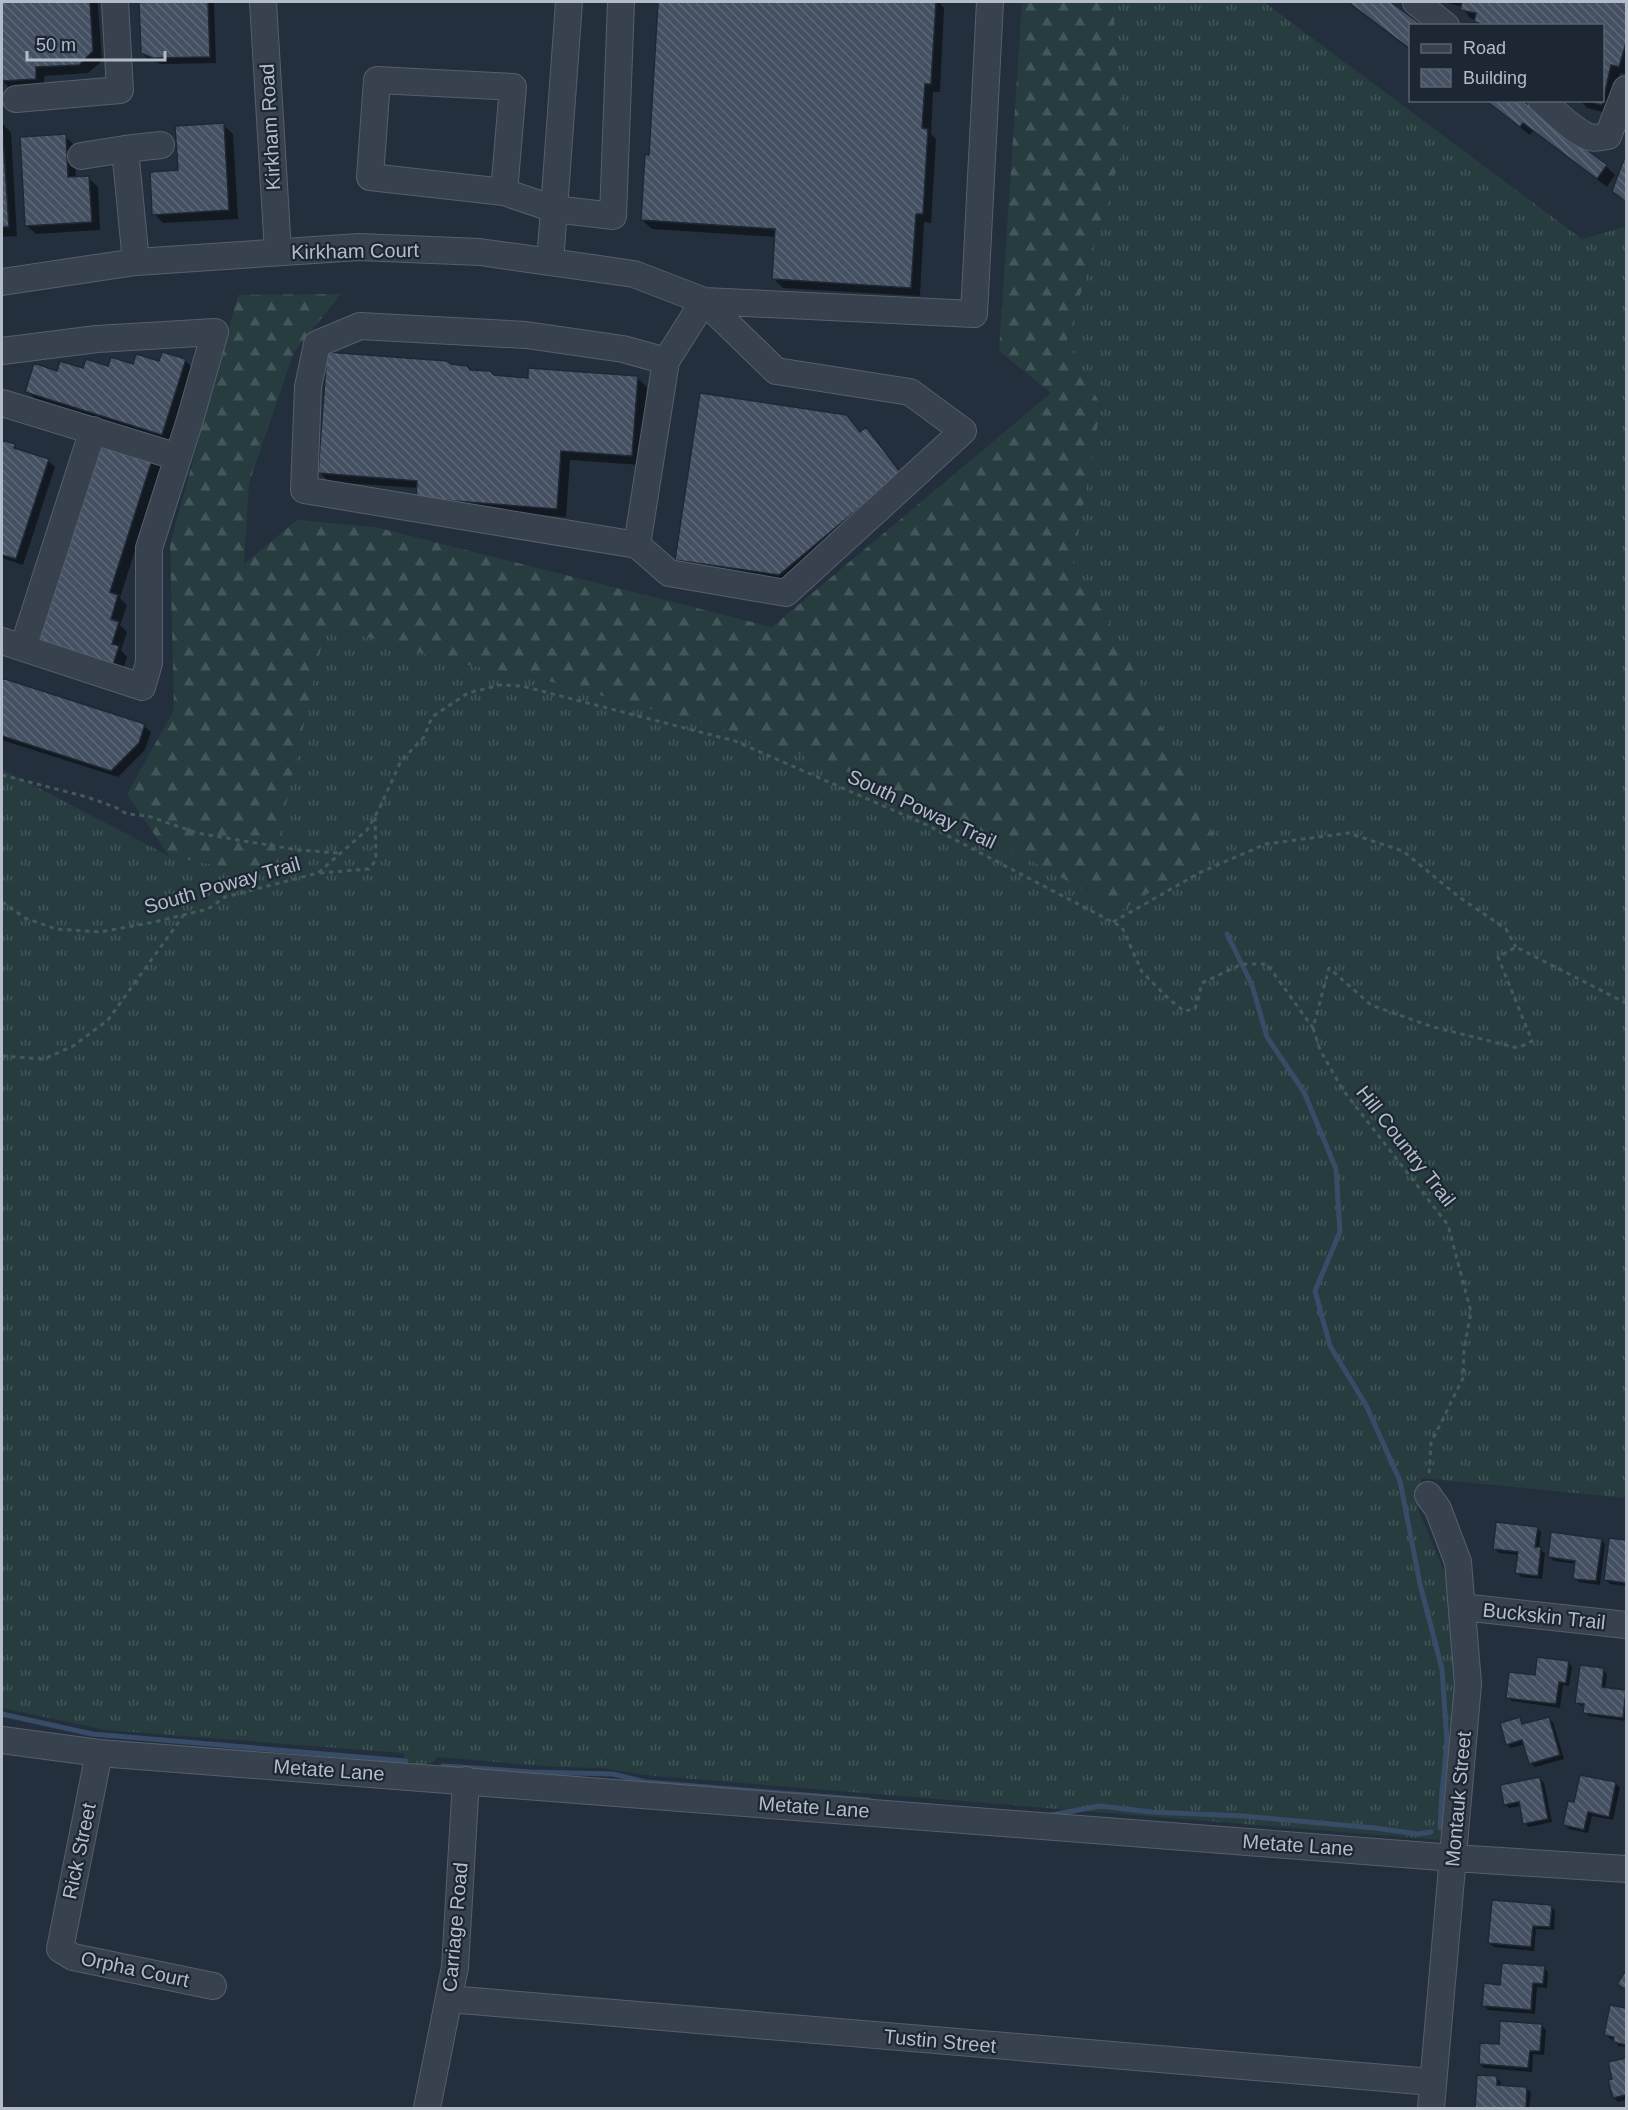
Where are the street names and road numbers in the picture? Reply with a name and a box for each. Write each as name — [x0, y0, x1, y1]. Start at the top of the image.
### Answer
street label: Kirkham Road — [256, 63, 284, 191]
street label: Kirkham Court — [291, 239, 420, 263]
street label: South Poway Trail — [844, 765, 1000, 853]
street label: South Poway Trail — [141, 852, 303, 918]
street label: Hill Country Trail — [1352, 1081, 1460, 1211]
street label: Buckskin Trail — [1482, 1599, 1606, 1633]
street label: Montauk Street — [1441, 1730, 1475, 1868]
street label: Metate Lane — [273, 1755, 385, 1785]
street label: Metate Lane — [758, 1792, 870, 1822]
street label: Rick Street — [58, 1800, 100, 1901]
street label: Metate Lane — [1242, 1830, 1354, 1860]
street label: Carriage Road — [438, 1861, 472, 1993]
street label: Orpha Court — [79, 1947, 192, 1991]
street label: Tustin Street — [883, 2025, 998, 2057]

